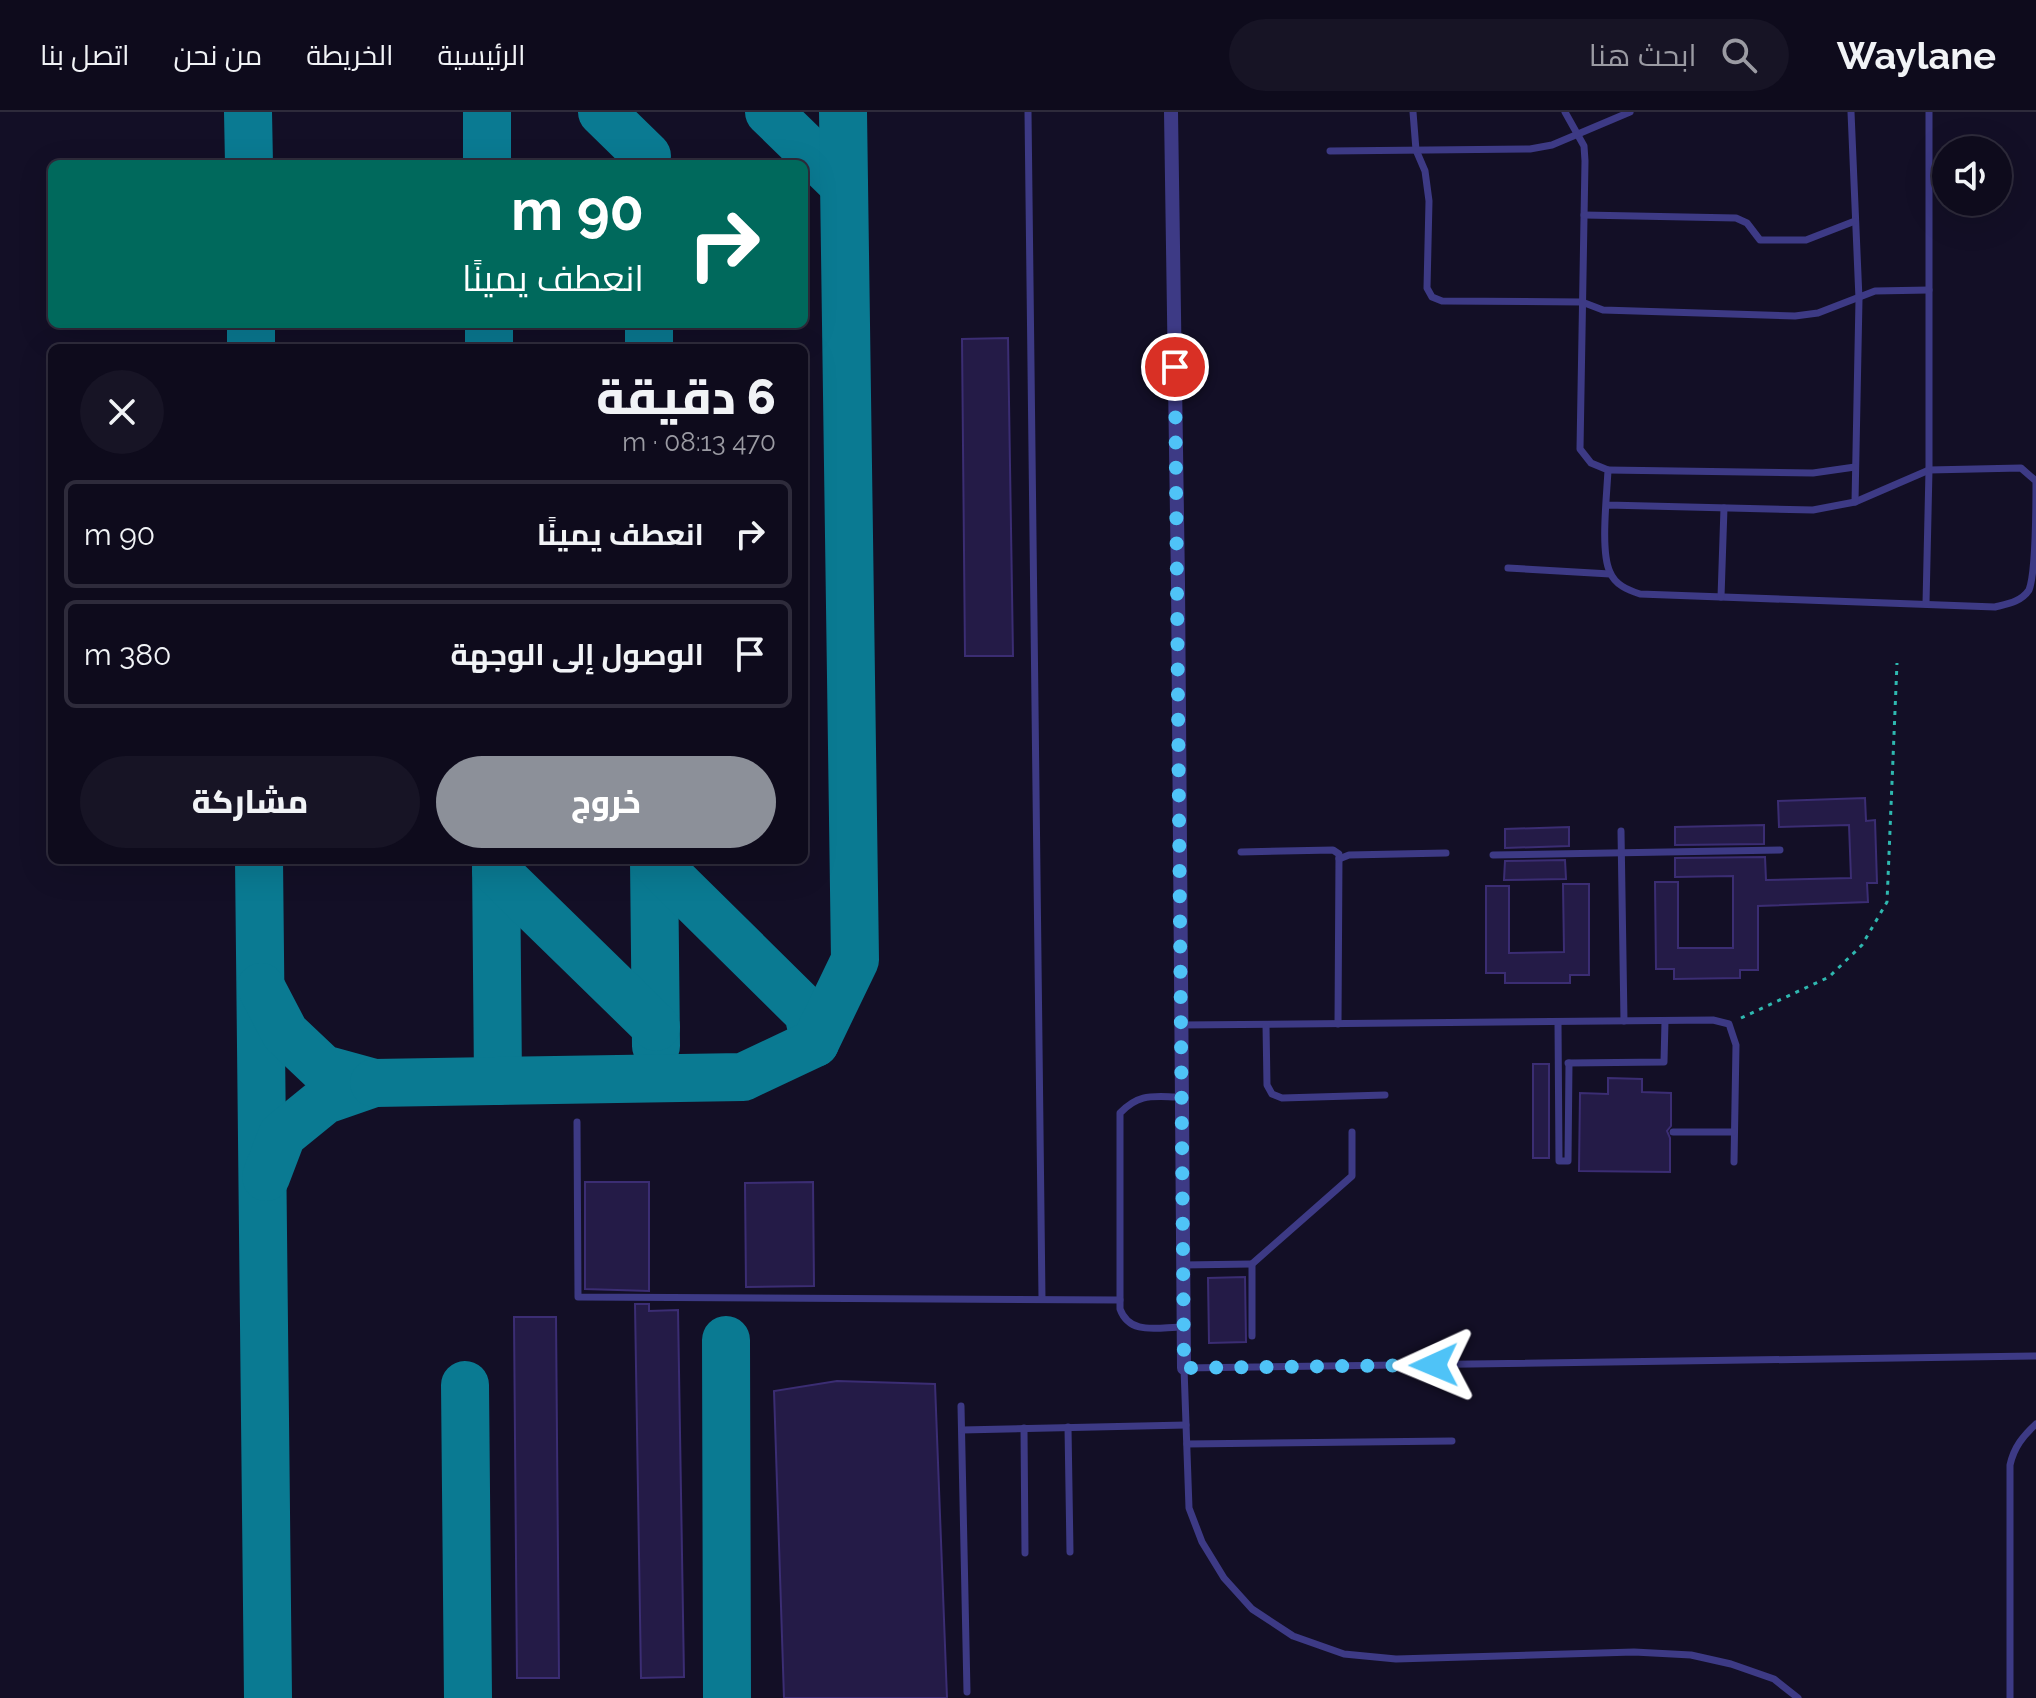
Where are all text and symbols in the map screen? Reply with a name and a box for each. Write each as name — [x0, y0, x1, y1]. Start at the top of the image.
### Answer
search box — [1229, 19, 1789, 91]
icon: search — [1717, 33, 1761, 77]
text: Waylane — [1837, 33, 1996, 78]
text: ابحث هنا — [1589, 38, 1697, 73]
text: اتصل بنا — [40, 39, 130, 72]
text: من نحن — [174, 39, 262, 72]
text: الخريطة — [306, 39, 394, 72]
text: الرئيسية — [438, 39, 525, 72]
map controls — [1932, 136, 2012, 216]
button: sound — [1932, 136, 2012, 216]
text: 90 m — [511, 177, 644, 243]
icon: right — [672, 192, 776, 296]
text: انعطف يمينًا — [462, 257, 644, 299]
pin — [1141, 333, 1209, 401]
icon: arrive — [1153, 345, 1197, 389]
text: 6 دقيقة — [596, 369, 776, 425]
button: close — [80, 370, 164, 454]
text: 470 m · 08:13 — [622, 427, 776, 457]
icon: right — [728, 512, 772, 556]
text: 90 m — [84, 517, 155, 552]
text: انعطف يمينًا — [537, 517, 704, 552]
icon: arrive — [728, 632, 772, 676]
text: 380 m — [84, 637, 171, 672]
text: الوصول إلى الوجهة — [451, 637, 704, 672]
button: مشاركة — [80, 756, 420, 848]
button: خروج — [436, 756, 776, 848]
position arrow — [1392, 1323, 1476, 1407]

